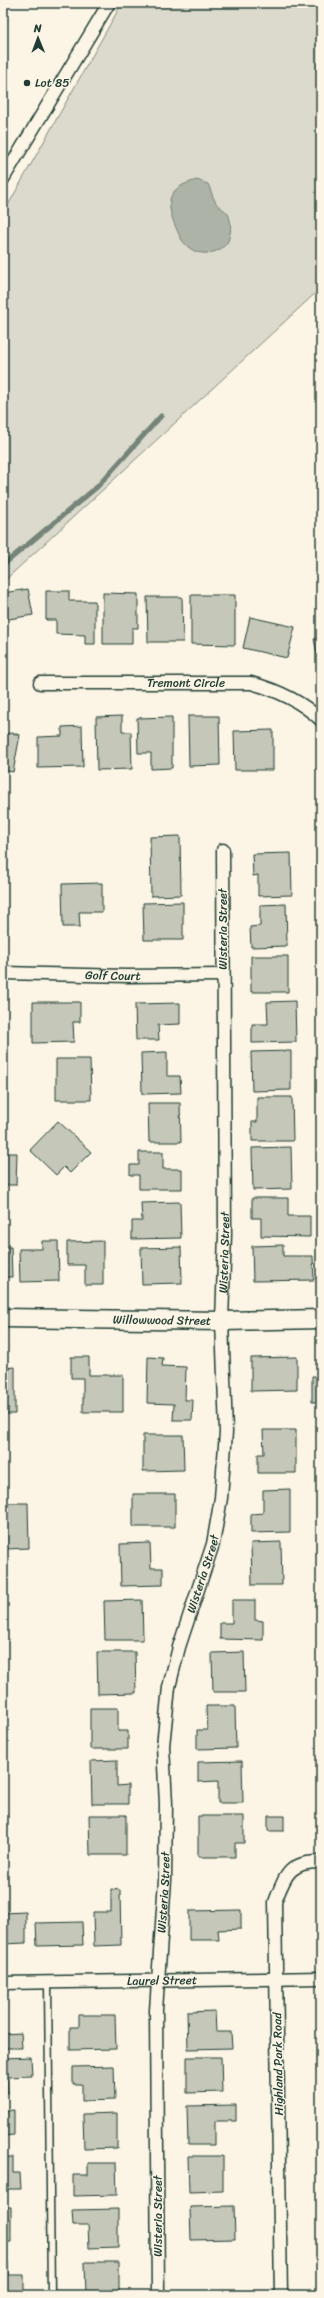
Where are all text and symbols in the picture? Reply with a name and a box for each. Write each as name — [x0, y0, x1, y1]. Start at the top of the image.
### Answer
north arrow — [18, 18, 58, 58]
text: N — [33, 19, 42, 38]
place label: Lot 85 — [35, 72, 70, 94]
marker: Lot 85 — [22, 78, 32, 88]
street label: Tremont Circle — [147, 672, 225, 694]
street label: Wisteria Street — [212, 887, 234, 970]
street label: Golf Court — [85, 964, 141, 987]
street label: Wisteria Street — [212, 1210, 236, 1293]
street label: Willowwood Street — [113, 1309, 211, 1332]
street label: Wisteria Street — [180, 1532, 226, 1616]
street label: Wisteria Street — [150, 1850, 176, 1934]
street label: Laurel Street — [127, 1969, 197, 1992]
street label: Highland Park Road — [266, 2012, 290, 2116]
street label: Wisteria Street — [147, 2174, 169, 2257]

